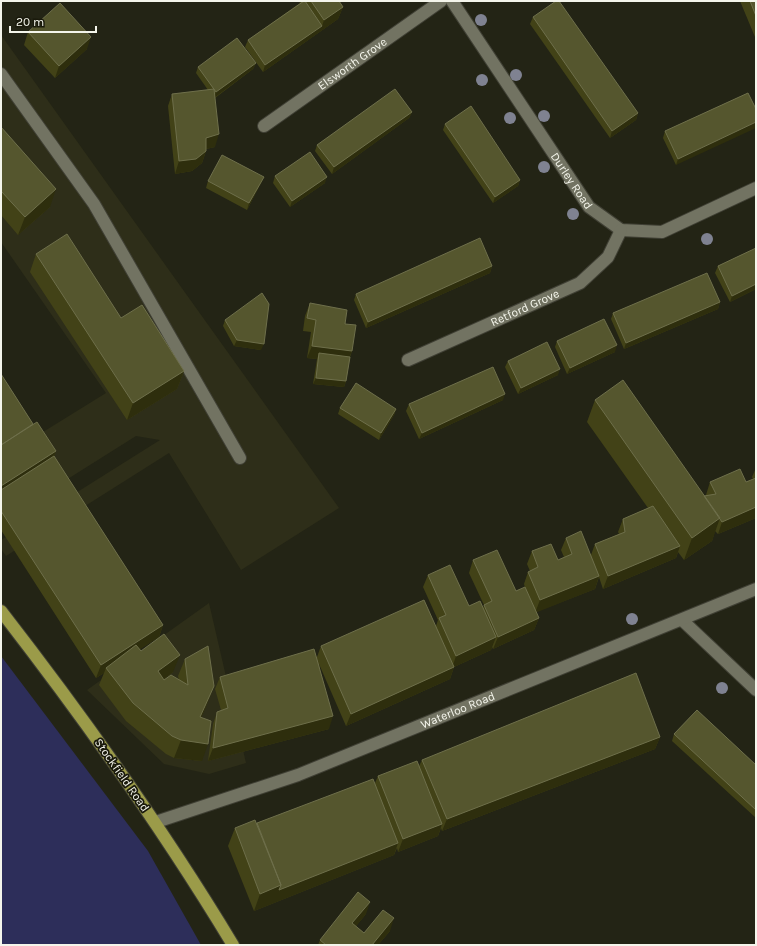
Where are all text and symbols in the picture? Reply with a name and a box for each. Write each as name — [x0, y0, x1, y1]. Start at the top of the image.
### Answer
scale bar — [10, 8, 96, 34]
text: 20 m — [16, 15, 44, 29]
street label: Elsworth Grove — [315, 34, 390, 93]
street label: Durley Road — [548, 150, 595, 212]
street label: Retford Grove — [488, 286, 561, 329]
street label: Waterloo Road — [419, 689, 497, 731]
street label: Stockfield Road — [92, 736, 152, 814]

